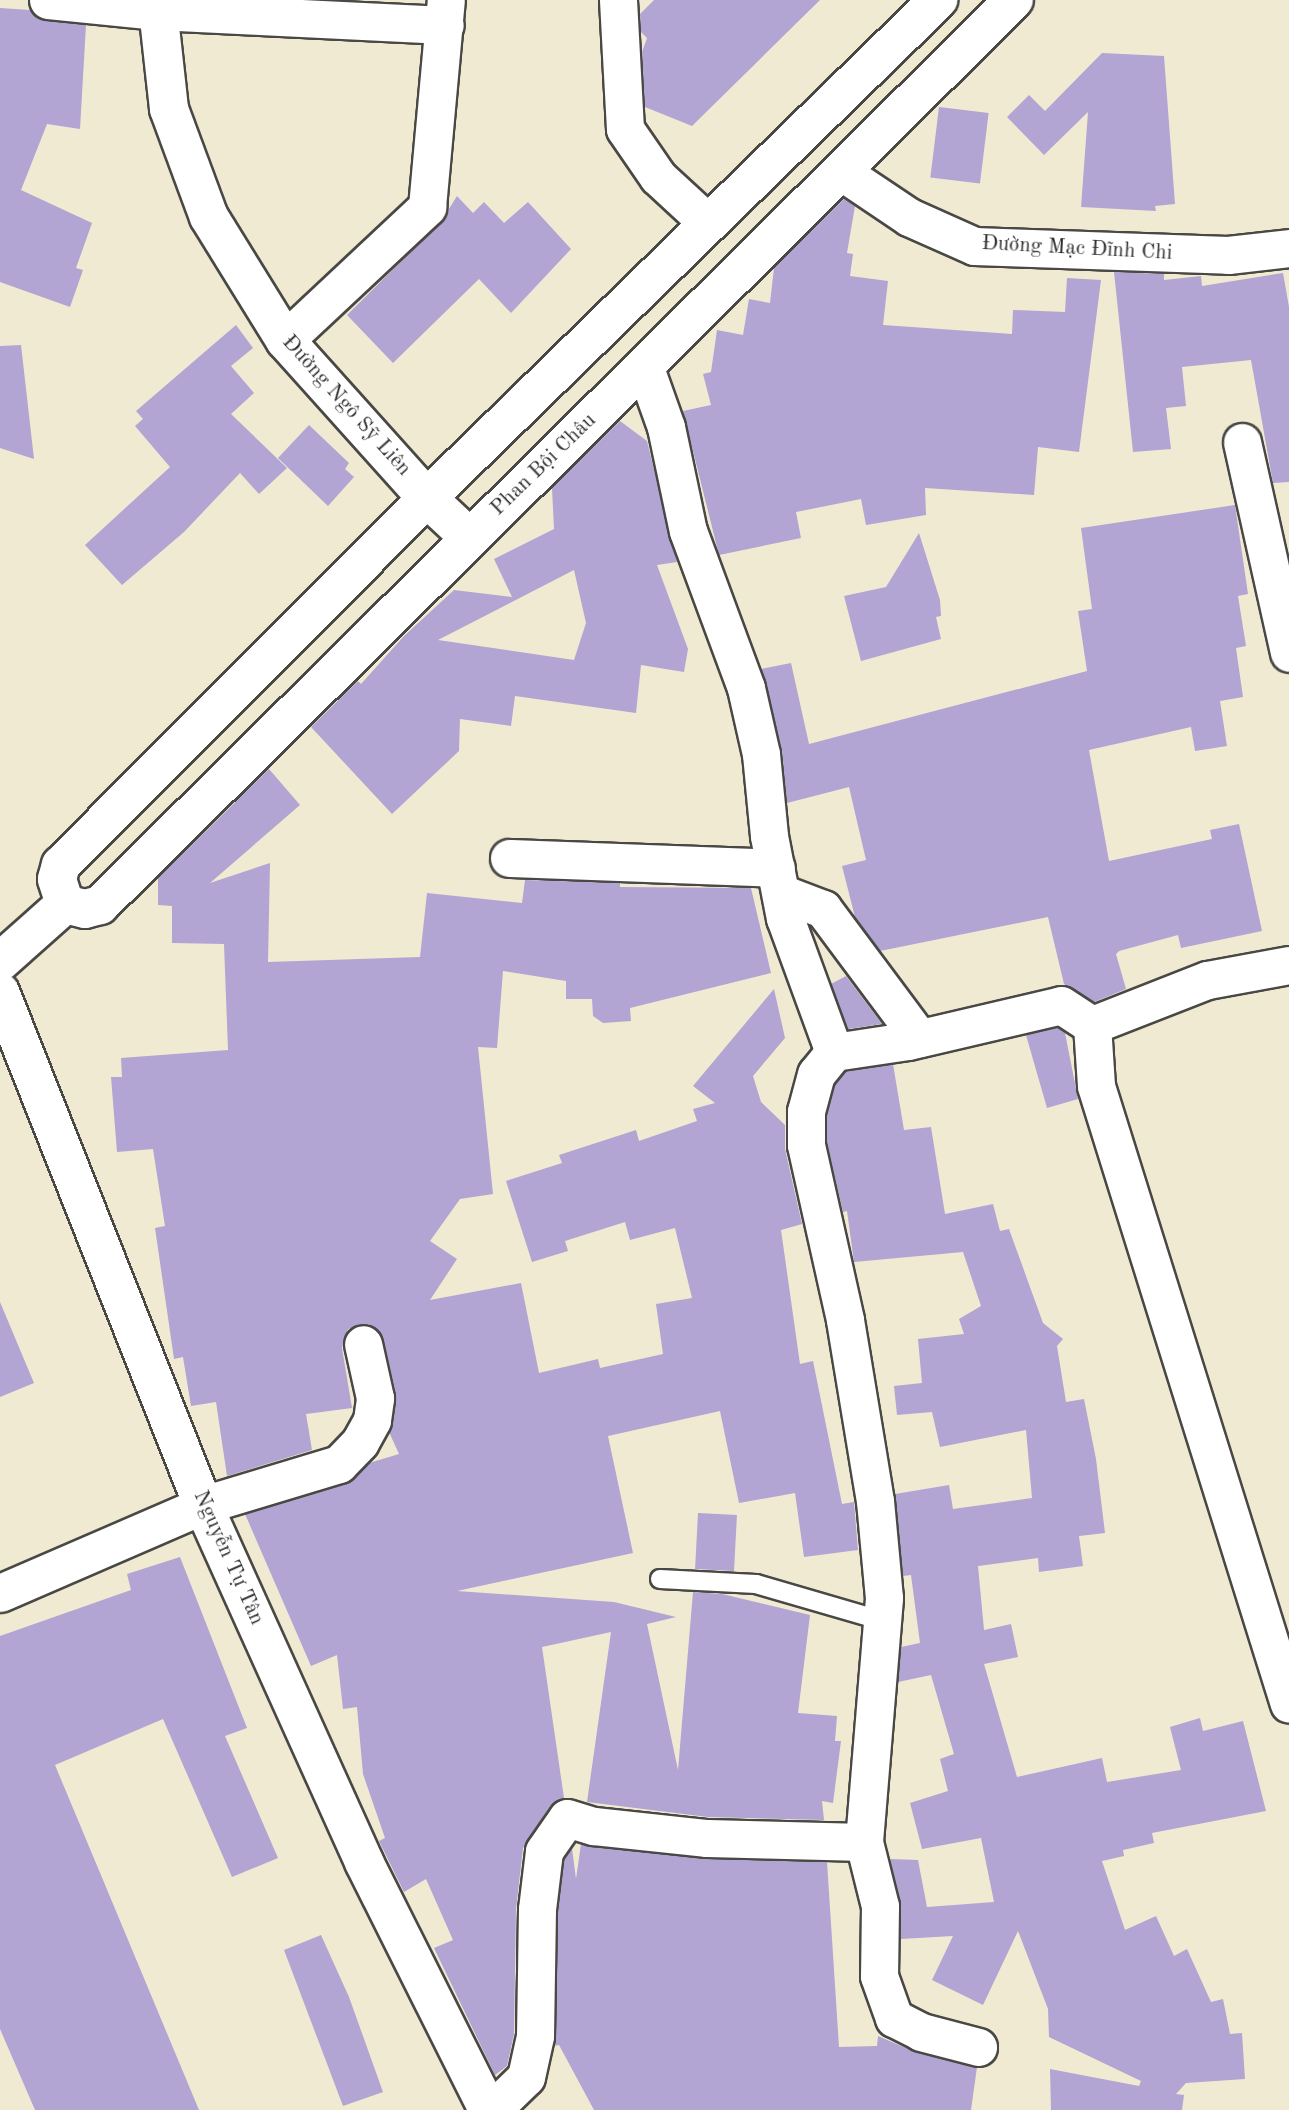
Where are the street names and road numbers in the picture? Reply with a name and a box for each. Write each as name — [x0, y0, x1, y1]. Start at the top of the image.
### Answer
street label: Đường Mạc Đĩnh Chi — [981, 231, 1173, 267]
street label: Đường Ngô Sỹ Liên — [276, 330, 416, 482]
street label: Phan Bội Châu — [486, 408, 602, 522]
street label: Nguyễn Tự Tân — [187, 1487, 269, 1629]

